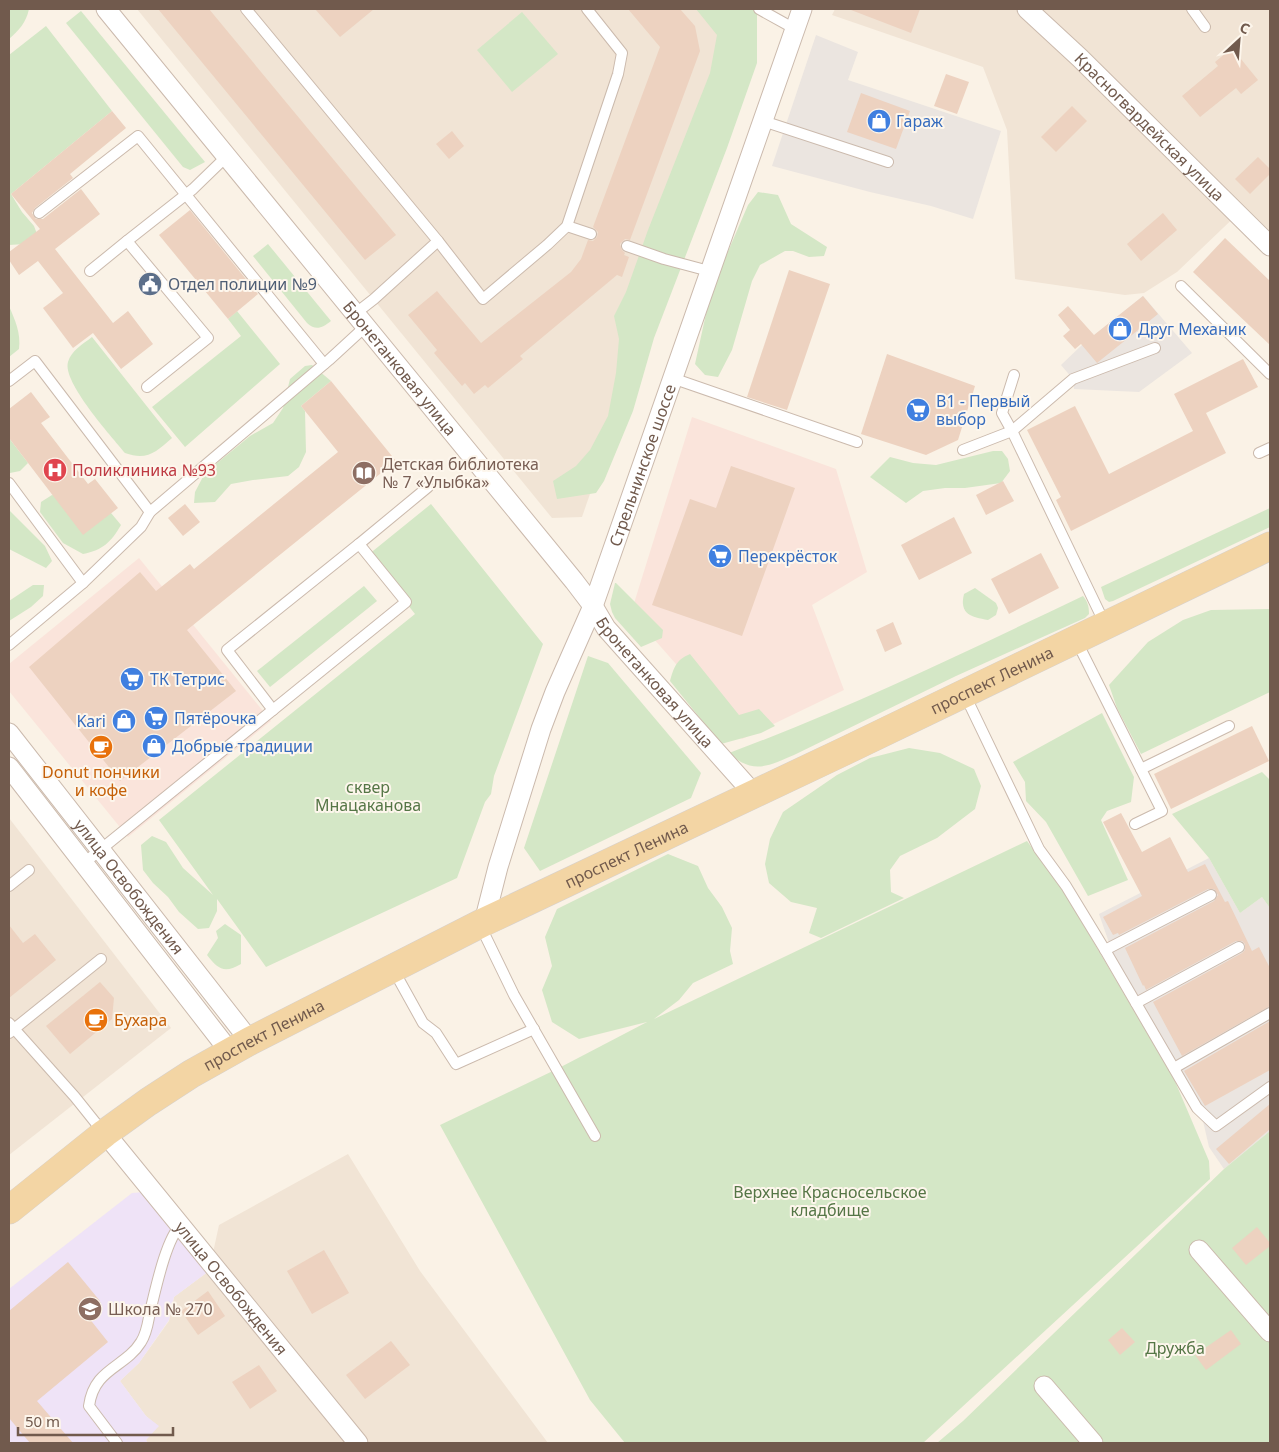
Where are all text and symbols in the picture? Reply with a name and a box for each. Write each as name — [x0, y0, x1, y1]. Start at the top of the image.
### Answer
north arrow — [1214, 15, 1264, 65]
text: С — [1237, 17, 1253, 38]
street label: Красногвардейская улица — [1070, 48, 1229, 206]
shop icon: Гараж — [866, 108, 892, 134]
place label: Гараж — [896, 110, 944, 132]
public building icon: Отдел полиции №9 — [137, 271, 163, 297]
place label: Отдел полиции №9 — [168, 273, 317, 295]
street label: Бронетанковая улица — [338, 296, 462, 440]
shop icon: Друг Механик — [1107, 316, 1133, 342]
place label: Друг Механик — [1138, 318, 1247, 340]
street label: Стрельнинское шоссе — [604, 381, 681, 549]
place label: В1 - Первый выбор — [936, 390, 1030, 430]
supermarket icon: В1 - Первый выбор — [905, 397, 931, 423]
place label: Детская библиотека № 7 «Улыбка» — [382, 453, 539, 493]
hospital icon: Поликлиника №93 — [42, 457, 68, 483]
place label: Поликлиника №93 — [72, 459, 216, 481]
library icon: Детская библиотека № 7 «Улыбка» — [351, 460, 377, 486]
supermarket icon: Перекрёсток — [707, 543, 733, 569]
place label: Перекрёсток — [738, 545, 838, 567]
street label: Бронетанковая улица — [591, 613, 719, 753]
street label: проспект Ленина — [927, 641, 1057, 719]
supermarket icon: ТК Тетрис — [119, 666, 145, 692]
place label: ТК Тетрис — [150, 668, 225, 690]
supermarket icon: Пятёрочка — [143, 705, 169, 731]
place label: Пятёрочка — [174, 707, 257, 729]
shop icon: Kari — [111, 708, 137, 734]
place label: Kari — [76, 710, 106, 732]
shop icon: Добрые традиции — [141, 733, 167, 759]
cafe icon: Donut пончики и кофе — [88, 734, 114, 760]
place label: Добрые традиции — [172, 735, 313, 757]
place label: Donut пончики и кофе — [42, 761, 160, 801]
park label: сквер Мнацаканова — [315, 776, 421, 816]
street label: улица Освобождения — [69, 814, 189, 959]
street label: проспект Ленина — [561, 816, 692, 893]
street label: проспект Ленина — [199, 994, 328, 1076]
cafe icon: Бухара — [83, 1007, 109, 1033]
place label: Бухара — [114, 1009, 167, 1031]
park label: Верхнее Красносельское кладбище — [733, 1181, 927, 1221]
street label: улица Освобождения — [170, 1216, 293, 1359]
school or university icon: Школа № 270 — [77, 1296, 103, 1322]
place label: Школа № 270 — [108, 1298, 213, 1320]
park label: Дружба — [1145, 1337, 1205, 1359]
scale bar — [18, 1404, 172, 1436]
text: 50 m — [25, 1411, 60, 1431]

